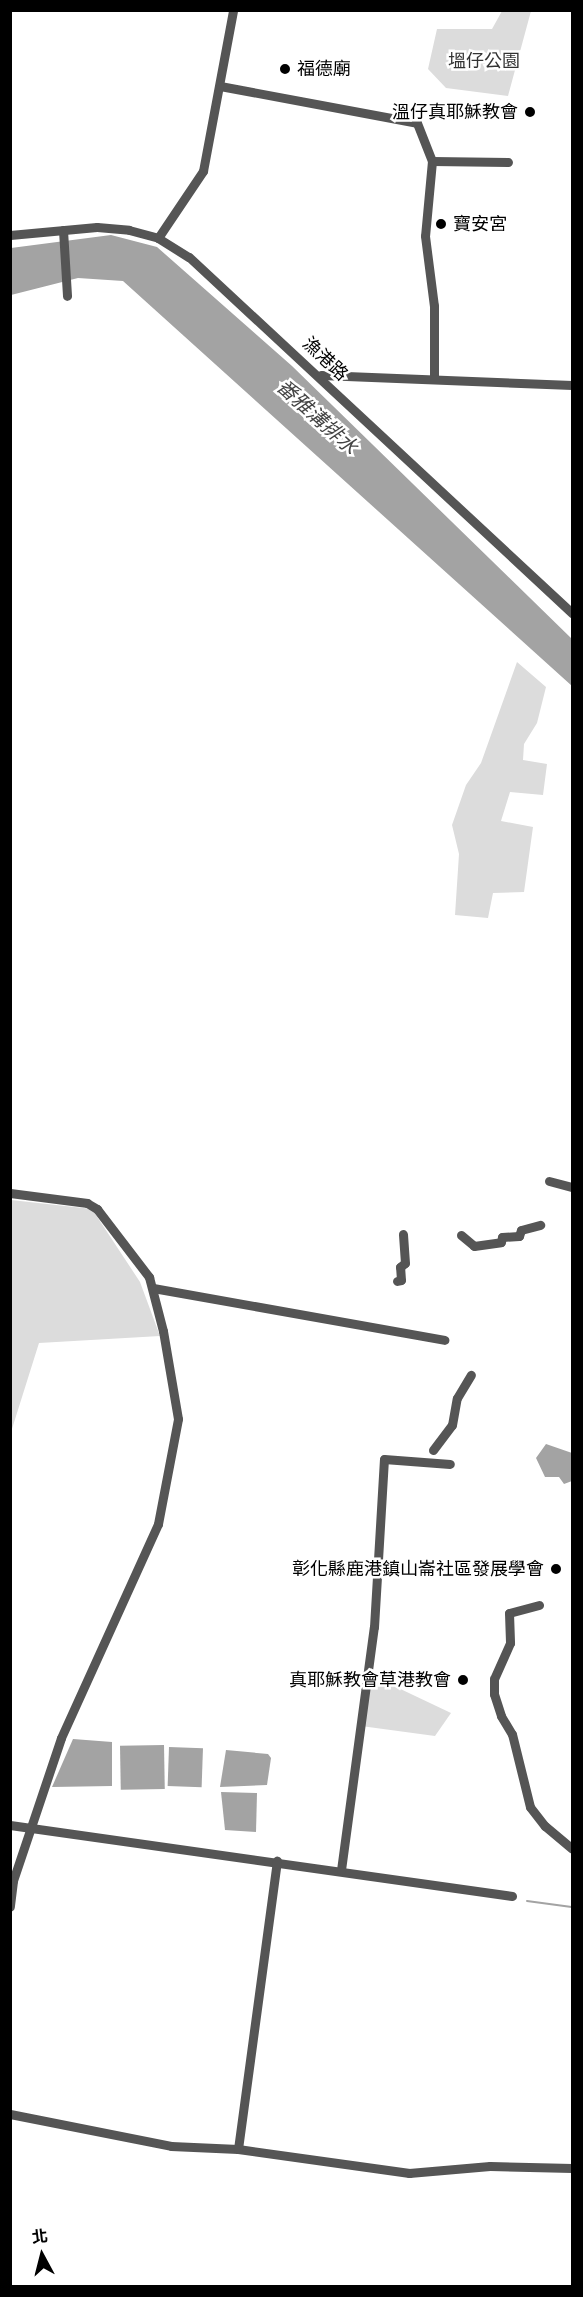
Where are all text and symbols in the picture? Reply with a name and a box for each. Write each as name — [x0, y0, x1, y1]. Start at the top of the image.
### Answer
park label: 塭仔公園 — [448, 50, 520, 72]
place label: 福德廟 — [297, 58, 351, 80]
marker: 福德廟 — [278, 62, 292, 76]
place label: 溫仔真耶穌教會 — [392, 101, 518, 123]
marker: 溫仔真耶穌教會 — [523, 105, 537, 119]
place label: 寶安宮 — [453, 213, 507, 235]
marker: 寶安宮 — [434, 217, 448, 231]
street label: 漁港路 — [298, 333, 352, 385]
water label: 番雅溝排水 — [272, 375, 362, 459]
place label: 彰化縣鹿港鎮山崙社區發展學會 — [292, 1558, 544, 1580]
marker: 彰化縣鹿港鎮山崙社區發展學會 — [549, 1562, 563, 1576]
place label: 真耶穌教會草港教會 — [289, 1669, 451, 1691]
marker: 真耶穌教會草港教會 — [456, 1673, 470, 1687]
north arrow — [12, 2225, 72, 2285]
text: 北 — [31, 2227, 49, 2246]

